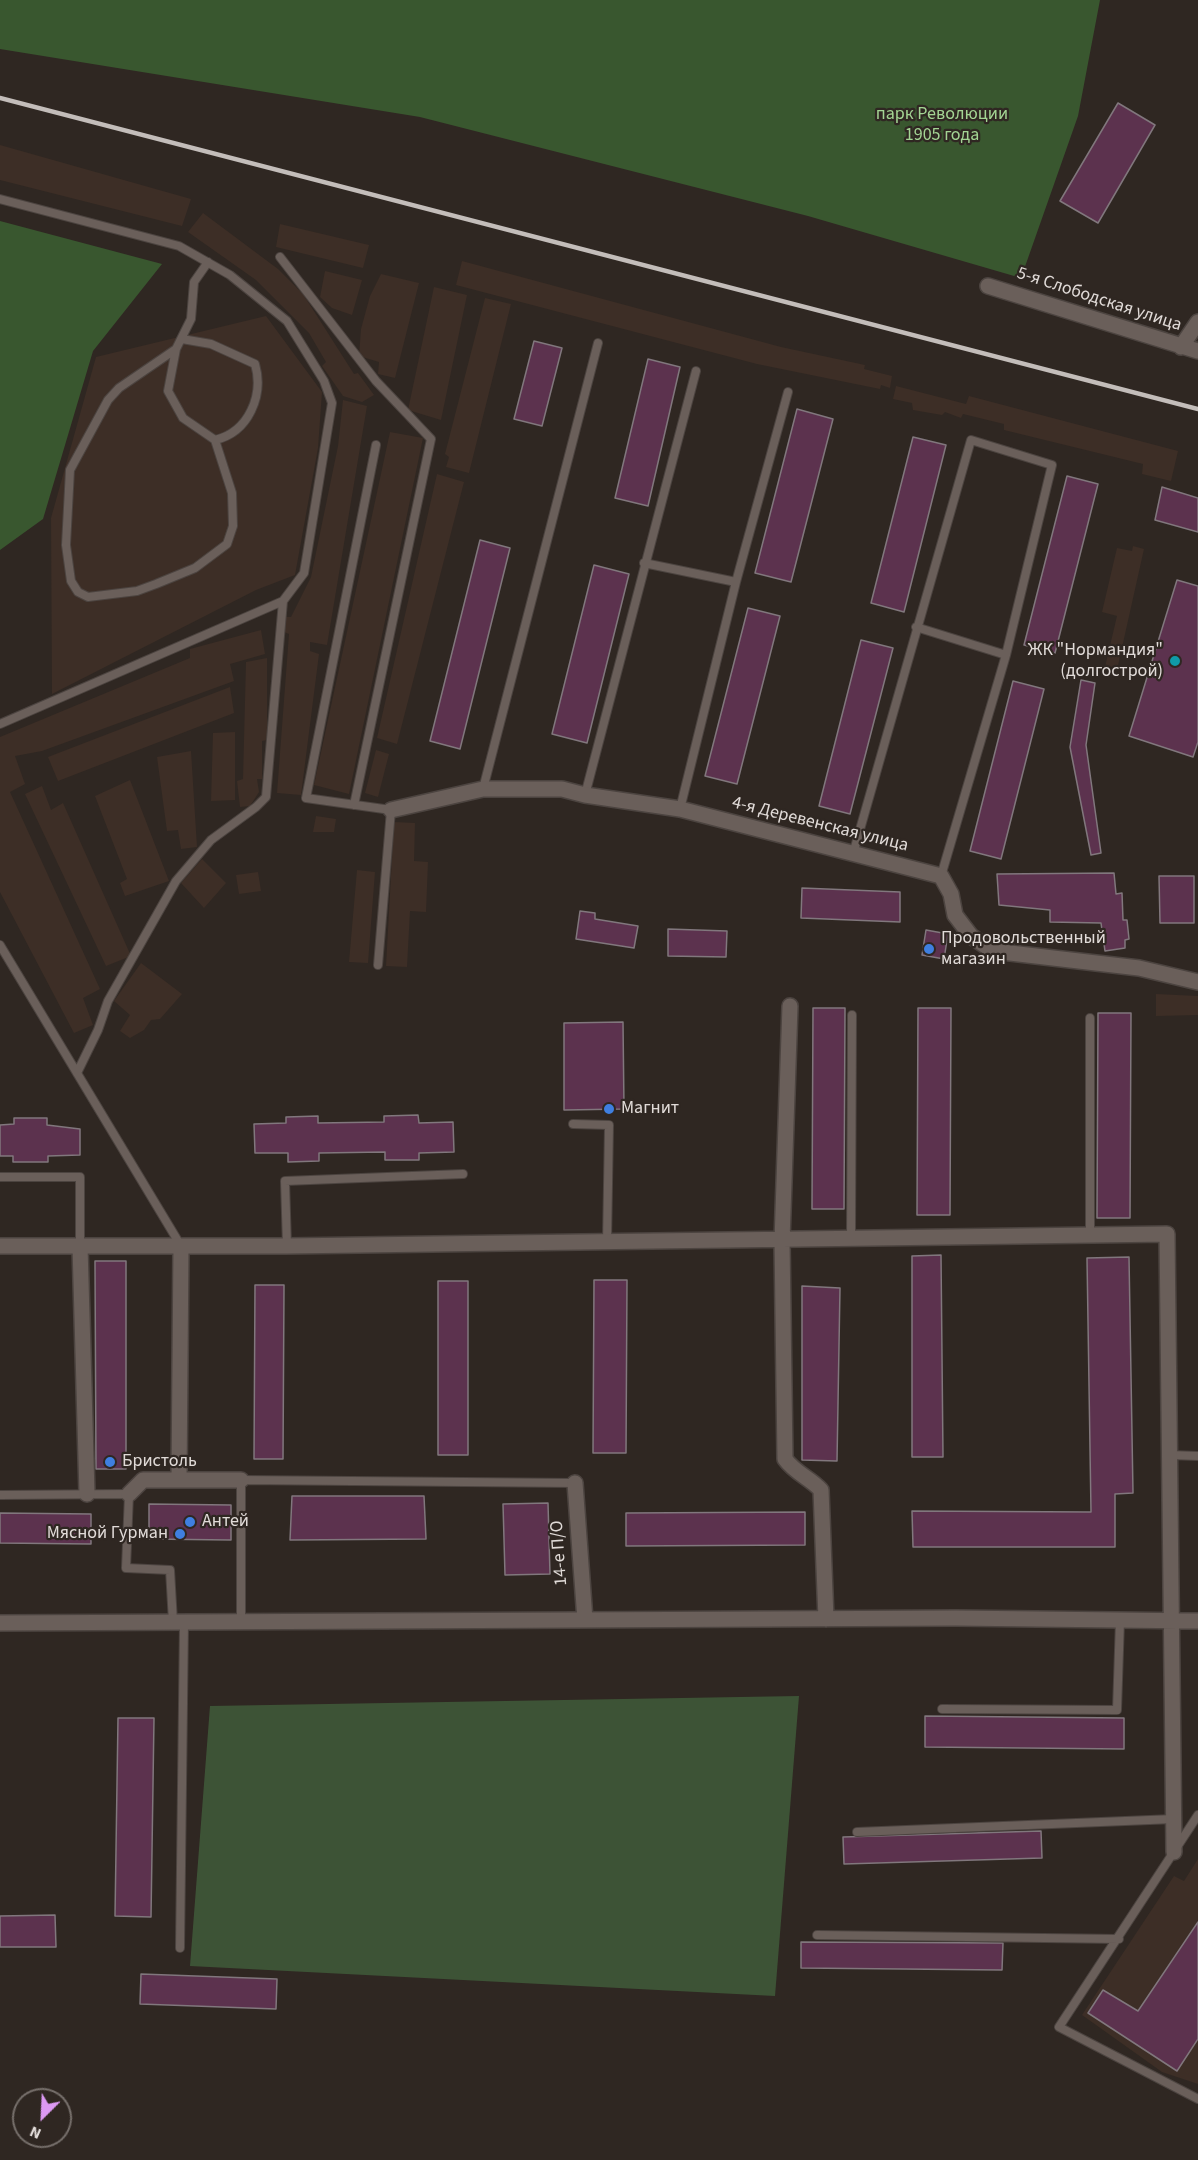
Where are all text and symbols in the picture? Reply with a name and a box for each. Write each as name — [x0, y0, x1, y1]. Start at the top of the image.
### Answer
park label: парк Революции 1905 года — [876, 104, 1008, 146]
street label: 5-я Слободская улица — [1014, 263, 1184, 337]
place label: ЖК "Нормандия" (долгострой) — [1028, 640, 1163, 682]
marker: ЖК "Нормандия" (долгострой) — [1168, 654, 1182, 668]
street label: 4-я Деревенская улица — [730, 793, 910, 857]
place label: Продовольственный магазин — [941, 928, 1106, 970]
marker: Продовольственный магазин — [922, 942, 936, 956]
place label: Магнит — [621, 1098, 679, 1120]
marker: Магнит — [602, 1102, 616, 1116]
place label: Бристоль — [122, 1451, 197, 1473]
marker: Бристоль — [103, 1455, 117, 1469]
place label: Антей — [202, 1511, 249, 1533]
marker: Антей — [183, 1515, 197, 1529]
street label: 14-е П/О — [547, 1519, 573, 1587]
place label: Мясной Гурман — [47, 1523, 168, 1545]
marker: Мясной Гурман — [173, 1527, 187, 1541]
north arrow — [12, 2088, 72, 2148]
text: N — [26, 2120, 45, 2145]

